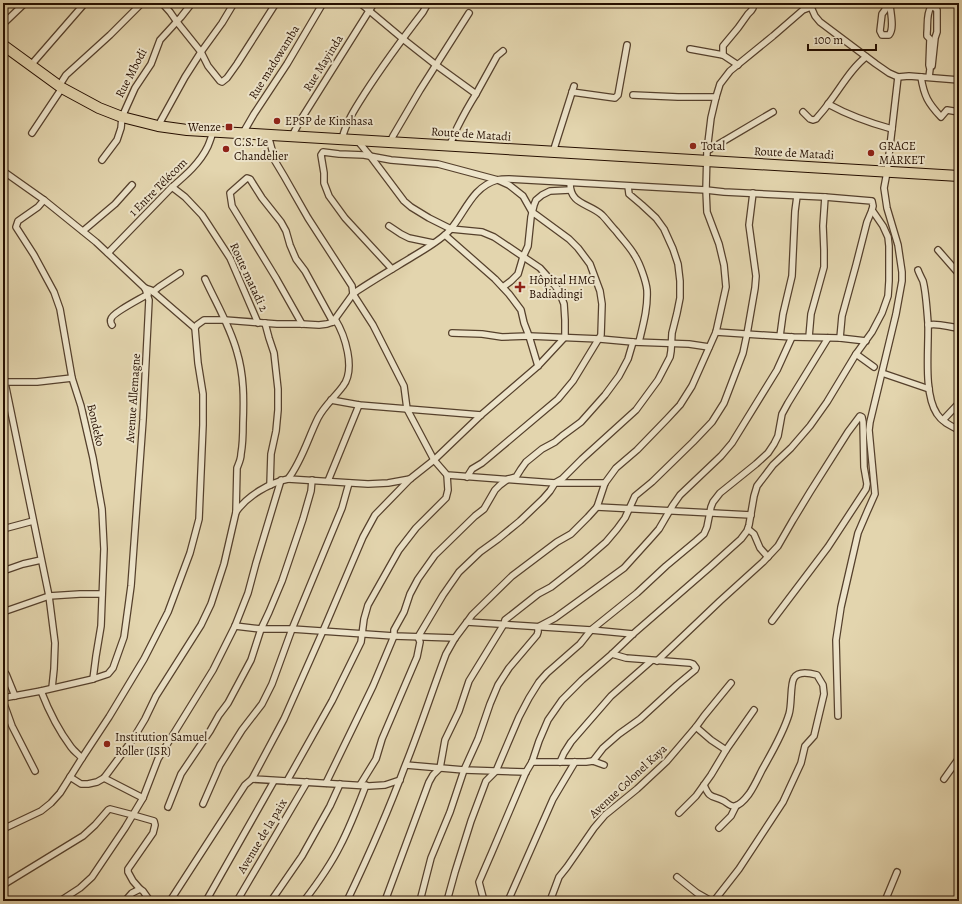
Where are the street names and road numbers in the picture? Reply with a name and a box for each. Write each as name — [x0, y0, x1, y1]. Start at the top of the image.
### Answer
street label: Rue madowamba — [245, 22, 303, 102]
street label: Rue Mayinda — [299, 31, 347, 94]
street label: Rue Mbodi — [111, 46, 151, 100]
street label: Route de Matadi — [430, 123, 512, 145]
street label: Route de Matadi — [753, 143, 835, 163]
street label: 1 Entre Télécom — [125, 154, 191, 220]
street label: Route matadi 2 — [226, 240, 272, 314]
street label: Avenue Allemagne — [122, 353, 144, 444]
street label: Bondeko — [83, 402, 109, 448]
street label: Avenue Colonel Kaya — [585, 740, 671, 822]
street label: Avenue de la paix — [233, 796, 291, 877]

